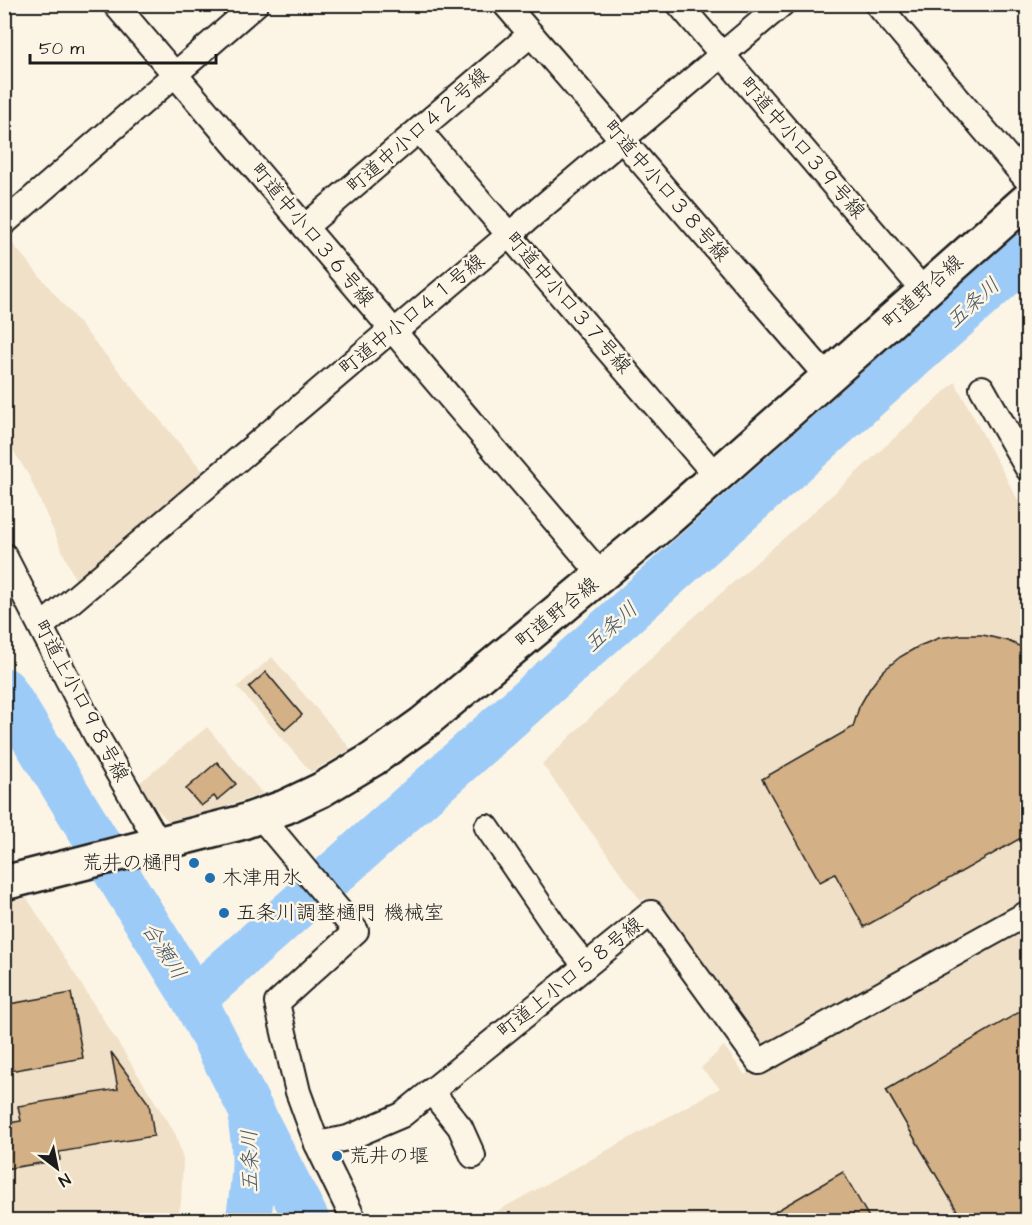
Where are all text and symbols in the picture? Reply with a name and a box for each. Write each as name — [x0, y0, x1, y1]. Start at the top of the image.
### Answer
scale bar — [30, 27, 216, 65]
text: 50 m — [39, 36, 84, 61]
street label: 町道中小口４２号線 — [341, 61, 495, 201]
street label: 町道中小口３９号線 — [732, 71, 872, 225]
street label: 町道中小口３８号線 — [596, 114, 736, 268]
street label: 町道中小口３６号線 — [243, 157, 381, 313]
street label: 町道中小口３７号線 — [498, 226, 638, 380]
street label: 町道中小口４１号線 — [333, 247, 491, 383]
street label: 町道野合線 — [876, 248, 970, 336]
water label: 五条川 — [940, 271, 1006, 335]
street label: 町道野合線 — [509, 571, 605, 655]
water label: 五条川 — [578, 595, 644, 659]
street label: 町道上小口９８号線 — [26, 615, 136, 787]
place label: 荒井の樋門 — [82, 849, 182, 877]
marker: 荒井の樋門 — [187, 856, 201, 870]
place label: 木津用水 — [222, 864, 302, 892]
marker: 木津用水 — [203, 871, 217, 885]
place label: 五条川調整樋門 機械室 — [236, 899, 444, 927]
marker: 五条川調整樋門 機械室 — [217, 906, 231, 920]
street label: 町道上小口５８号線 — [491, 910, 649, 1046]
water label: 合瀬川 — [135, 917, 193, 985]
water label: 五条川 — [235, 1129, 265, 1193]
north arrow — [27, 1138, 87, 1198]
place label: 荒井の堰 — [349, 1142, 429, 1170]
marker: 荒井の堰 — [330, 1149, 344, 1163]
text: N — [54, 1168, 75, 1192]

